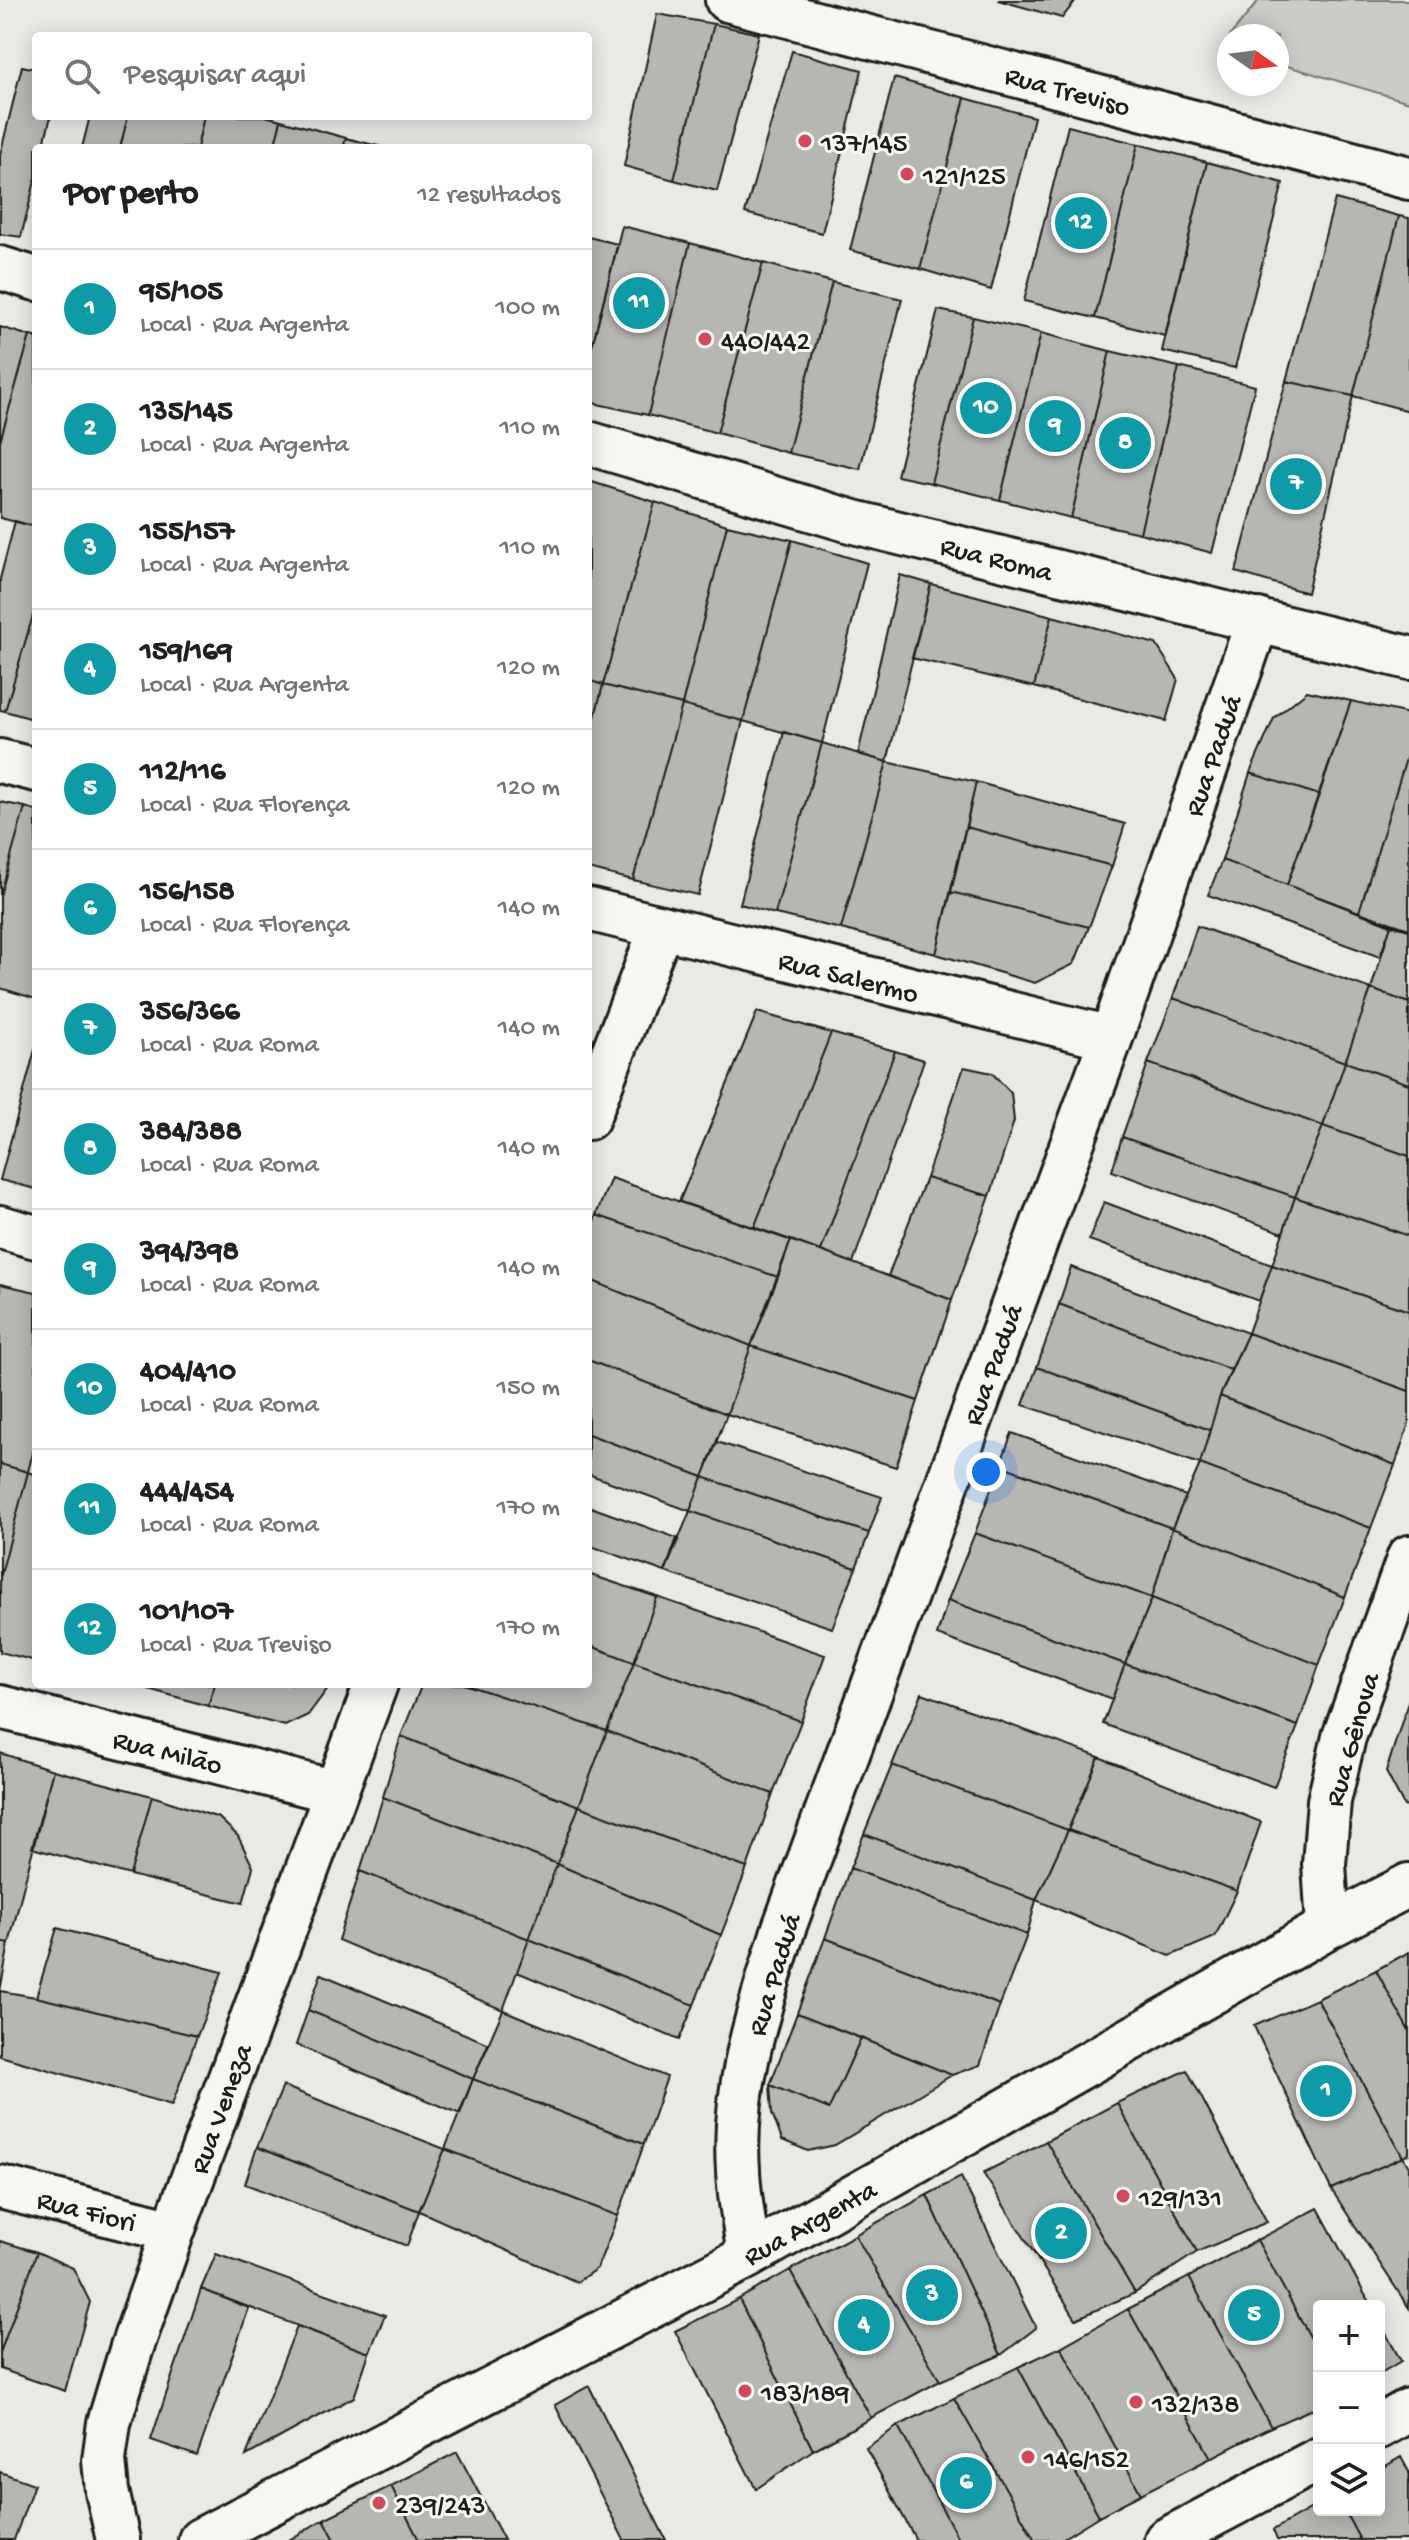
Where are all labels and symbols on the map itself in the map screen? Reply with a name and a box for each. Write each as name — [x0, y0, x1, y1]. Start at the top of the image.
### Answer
north arrow — [1217, 24, 1289, 96]
street label: Rua Treviso — [1001, 61, 1133, 126]
place label: 137/145 — [820, 129, 907, 162]
marker: 137/145 — [796, 132, 814, 150]
place label: 121/125 — [922, 162, 1006, 195]
marker: 121/125 — [898, 165, 916, 183]
pin: 12 — [1055, 193, 1107, 253]
pin: 11 — [613, 273, 665, 333]
place label: 440/442 — [721, 327, 811, 360]
marker: 440/442 — [696, 330, 714, 348]
pin: 10 — [960, 378, 1012, 438]
pin: 9 — [1029, 396, 1081, 456]
pin: 8 — [1099, 413, 1151, 473]
pin: 7 — [1270, 454, 1322, 514]
street label: Rua Roma — [936, 531, 1057, 592]
street label: Rua Paduá — [1179, 690, 1252, 821]
street label: Rua Salermo — [774, 946, 922, 1013]
street label: Rua Paduá — [958, 1299, 1033, 1430]
your location — [966, 1452, 1006, 1492]
street label: Rua Gênova — [1319, 1668, 1390, 1811]
street label: Rua Milão — [109, 1725, 225, 1784]
street label: Rua Paduá — [742, 1909, 811, 2040]
street label: Rua Veneza — [185, 2039, 262, 2179]
pin: 1 — [1300, 2061, 1352, 2121]
street label: Rua Argenta — [739, 2174, 885, 2275]
place label: 129/131 — [1138, 2184, 1222, 2217]
street label: Rua Fiori — [33, 2185, 139, 2242]
marker: 129/131 — [1114, 2187, 1132, 2205]
pin: 2 — [1035, 2203, 1087, 2263]
pin: 3 — [906, 2265, 958, 2325]
pin: 5 — [1228, 2285, 1280, 2345]
pin: 4 — [838, 2295, 890, 2355]
place label: 183/189 — [760, 2379, 850, 2412]
marker: 183/189 — [736, 2382, 754, 2400]
place label: 132/138 — [1151, 2390, 1239, 2423]
marker: 132/138 — [1127, 2393, 1145, 2411]
place label: 146/152 — [1043, 2445, 1130, 2478]
marker: 146/152 — [1019, 2448, 1037, 2466]
pin: 6 — [940, 2453, 992, 2513]
place label: 239/243 — [395, 2491, 486, 2524]
marker: 239/243 — [370, 2494, 388, 2512]

